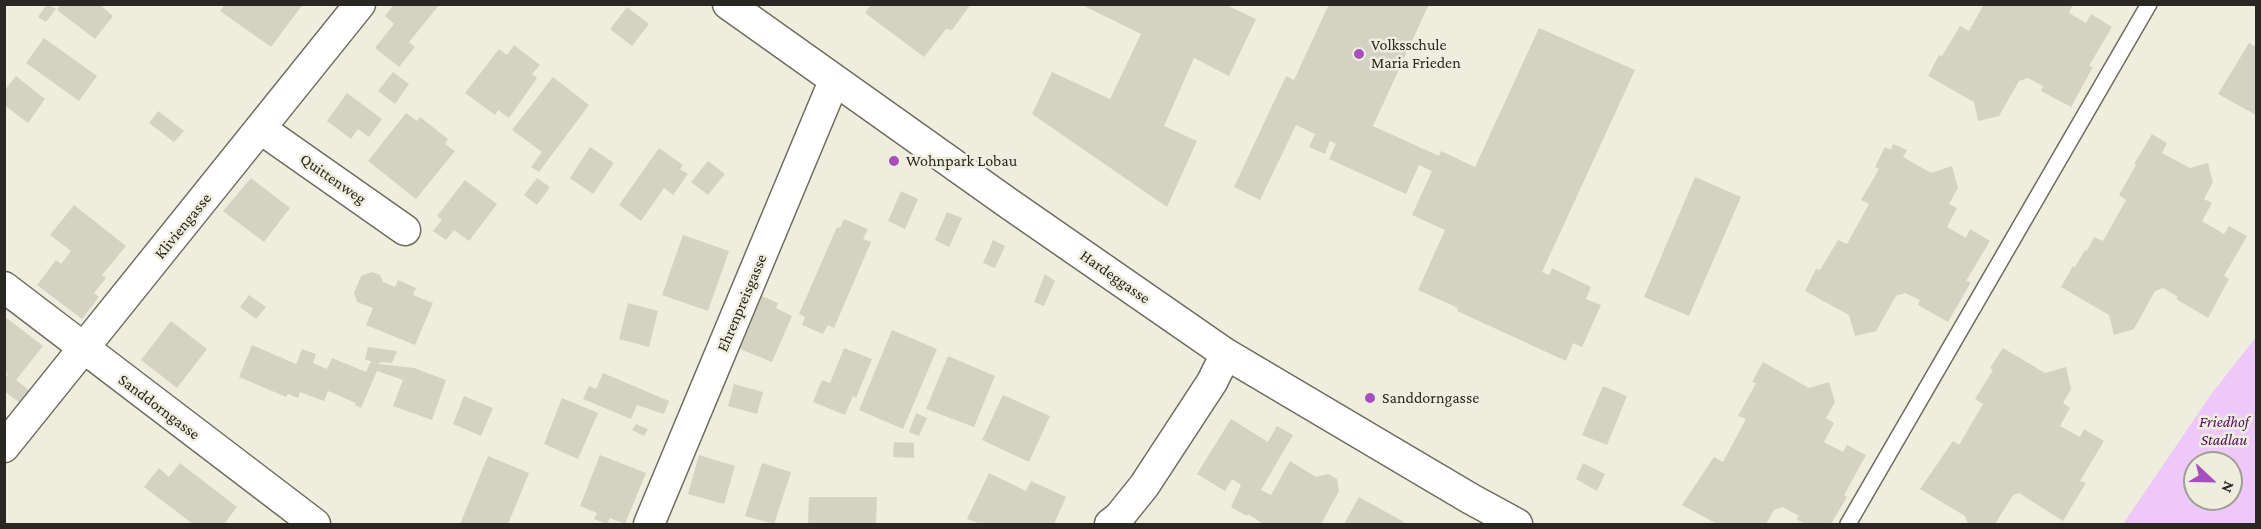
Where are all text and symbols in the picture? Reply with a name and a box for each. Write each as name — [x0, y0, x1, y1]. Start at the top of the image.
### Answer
place label: Volksschule Maria Frieden — [1371, 35, 1461, 73]
marker: Volksschule Maria Frieden — [1352, 47, 1366, 61]
street label: Quittenweg — [296, 149, 370, 209]
place label: Wohnpark Lobau — [906, 151, 1017, 171]
marker: Wohnpark Lobau — [887, 154, 901, 168]
street label: Kliviengasse — [151, 189, 215, 263]
street label: Hardeggasse — [1076, 246, 1154, 308]
street label: Ehrenpreisgasse — [713, 251, 771, 355]
street label: Sanddorngasse — [114, 370, 204, 444]
place label: Sanddorngasse — [1382, 388, 1479, 408]
marker: Sanddorngasse — [1363, 391, 1377, 405]
park label: Friedhof Stadlau — [2199, 412, 2249, 450]
north arrow — [2183, 451, 2243, 511]
text: N — [2218, 479, 2238, 495]

